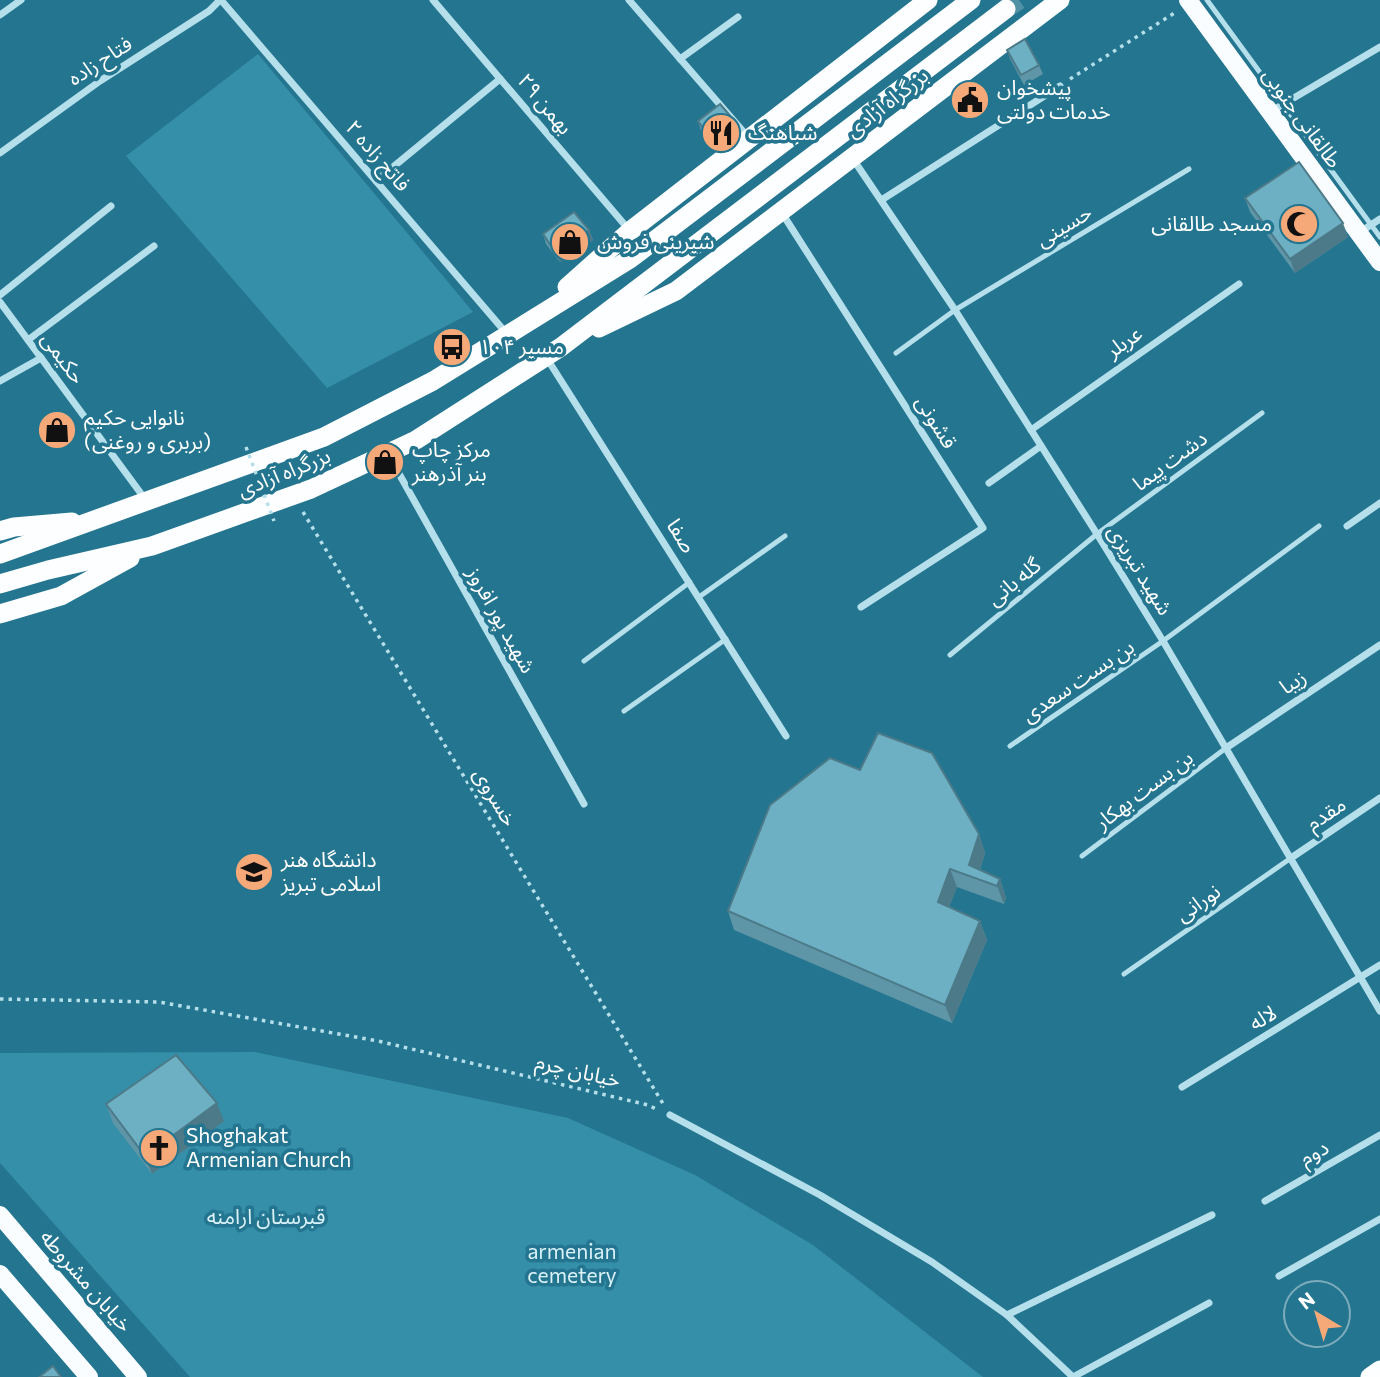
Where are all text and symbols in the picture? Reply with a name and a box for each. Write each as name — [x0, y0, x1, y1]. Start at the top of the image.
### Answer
street label: فتاح زاده — [62, 30, 138, 93]
street label: بزرگراه آزادی — [840, 62, 933, 143]
street label: طالقانی جنوبی — [1258, 62, 1348, 173]
street label: ۲۹ بهمن — [513, 67, 579, 139]
place label: پیشخوان خدمات دولتی — [997, 74, 1111, 124]
public building icon: پیشخوان خدمات دولتی — [949, 79, 991, 121]
restaurant icon: شباهنگ — [700, 112, 742, 154]
street label: فاتح زاده ۲ — [338, 114, 417, 198]
place label: شباهنگ — [748, 119, 818, 144]
street label: حسینی — [1031, 198, 1096, 252]
mosque icon: مسجد طالقانی — [1278, 203, 1320, 245]
place label: مسجد طالقانی — [1151, 210, 1272, 236]
shop icon: شیرینی فروش — [549, 221, 591, 263]
place label: شیرینی فروش — [597, 228, 714, 254]
street label: عربلر — [1099, 319, 1147, 363]
street label: حکیمی — [36, 326, 92, 389]
bus stop icon: مسیر ۱۰۴ — [431, 326, 473, 368]
place label: مسیر ۱۰۴ — [479, 333, 564, 359]
street label: قشونی — [910, 390, 963, 453]
place label: نانوایی حکیم (بربری و روغنی) — [84, 404, 211, 454]
shop icon: نانوایی حکیم (بربری و روغنی) — [36, 409, 78, 451]
street label: دشت پیما — [1127, 424, 1212, 497]
place label: مرکز چاپ بنر آذرهنر — [411, 436, 491, 486]
shop icon: مرکز چاپ بنر آذرهنر — [364, 441, 406, 483]
street label: بزرگراه آزادی — [233, 442, 334, 502]
street label: صفا — [662, 514, 702, 557]
street label: شهید تبریزی — [1103, 519, 1179, 620]
street label: گله بانی — [981, 551, 1046, 611]
street label: شهید پور افروز — [460, 561, 542, 678]
street label: بن بست سعدی — [1016, 633, 1139, 727]
street label: زیبا — [1274, 663, 1311, 699]
street label: بن بست بهکار — [1088, 744, 1198, 835]
street label: خسروی — [468, 762, 523, 831]
street label: مقدم — [1300, 790, 1353, 839]
place label: دانشگاه هنر اسلامی تبریز — [280, 846, 381, 896]
school or university icon: دانشگاه هنر اسلامی تبریز — [233, 851, 275, 893]
street label: نورانی — [1170, 878, 1225, 927]
street label: لاله — [1244, 999, 1281, 1035]
street label: خیابان چرم — [532, 1048, 623, 1096]
place label: Shoghakat Armenian Church — [186, 1122, 351, 1171]
church icon: Shoghakat Armenian Church — [138, 1127, 180, 1169]
street label: دوم — [1294, 1133, 1335, 1174]
park label: قبرستان ارامنه — [207, 1203, 325, 1229]
street label: خیابان مشروطه — [35, 1224, 138, 1337]
park label: armenian cemetery — [527, 1238, 617, 1287]
north arrow — [1282, 1279, 1352, 1349]
text: N — [1294, 1287, 1319, 1314]

